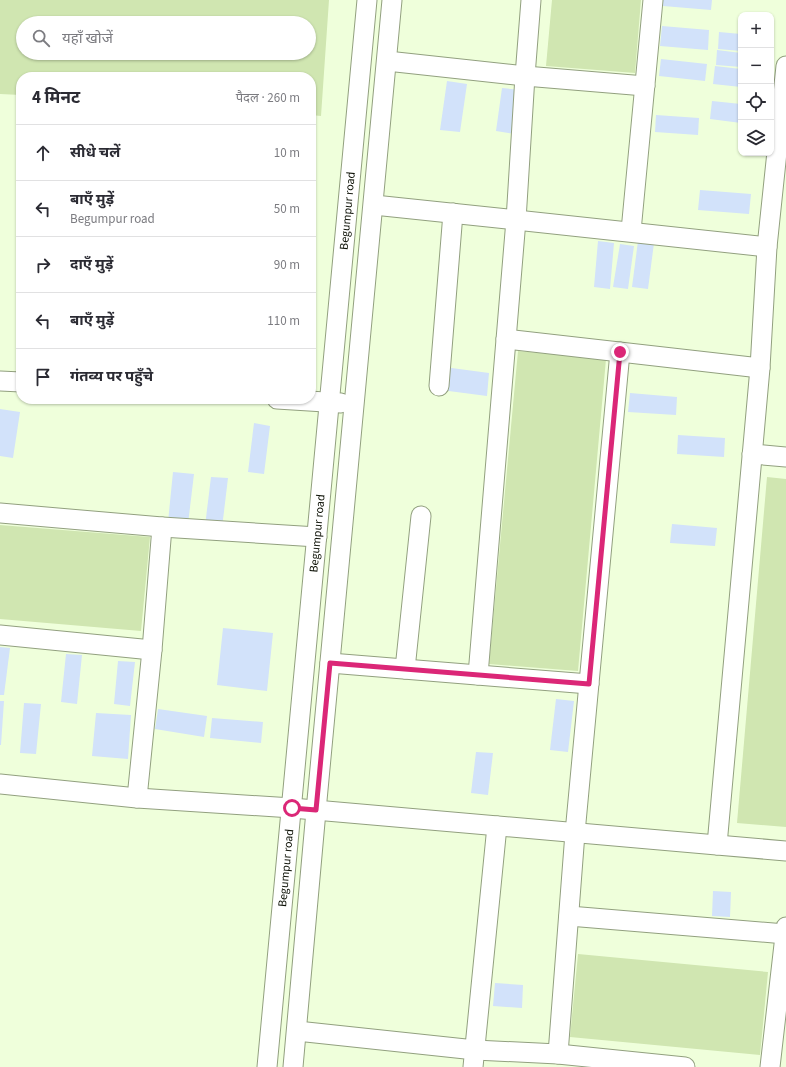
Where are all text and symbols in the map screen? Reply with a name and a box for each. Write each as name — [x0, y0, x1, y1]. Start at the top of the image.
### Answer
map controls — [738, 12, 774, 156]
button: + — [738, 12, 774, 48]
search box — [16, 16, 316, 60]
icon: search — [30, 27, 52, 49]
text: यहाँ खोजें — [62, 28, 113, 49]
button: − — [738, 48, 774, 84]
button: locate — [738, 84, 774, 120]
text: 4 मिनट — [32, 86, 80, 110]
text: पैदल · 260 m — [236, 89, 300, 107]
button: layers — [738, 120, 774, 156]
icon: ahead — [32, 142, 54, 164]
text: सीधे चलें — [70, 142, 120, 163]
text: 10 m — [274, 144, 300, 162]
street label: Begumpur road — [335, 171, 359, 251]
text: बाएँ मुड़ें — [70, 189, 114, 210]
icon: left — [32, 198, 54, 220]
text: 50 m — [274, 200, 300, 218]
text: Begumpur road — [70, 210, 155, 228]
icon: right — [32, 254, 54, 276]
text: दाएँ मुड़ें — [70, 254, 113, 275]
text: 90 m — [274, 256, 300, 274]
icon: left — [32, 310, 54, 332]
text: बाएँ मुड़ें — [70, 310, 114, 331]
text: 110 m — [267, 312, 300, 330]
route end — [611, 343, 629, 361]
icon: arrive — [32, 366, 54, 388]
text: गंतव्य पर पहुँचे — [70, 366, 153, 387]
street label: Begumpur road — [305, 494, 329, 573]
route start — [283, 799, 301, 817]
street label: Begumpur road — [274, 828, 298, 908]

